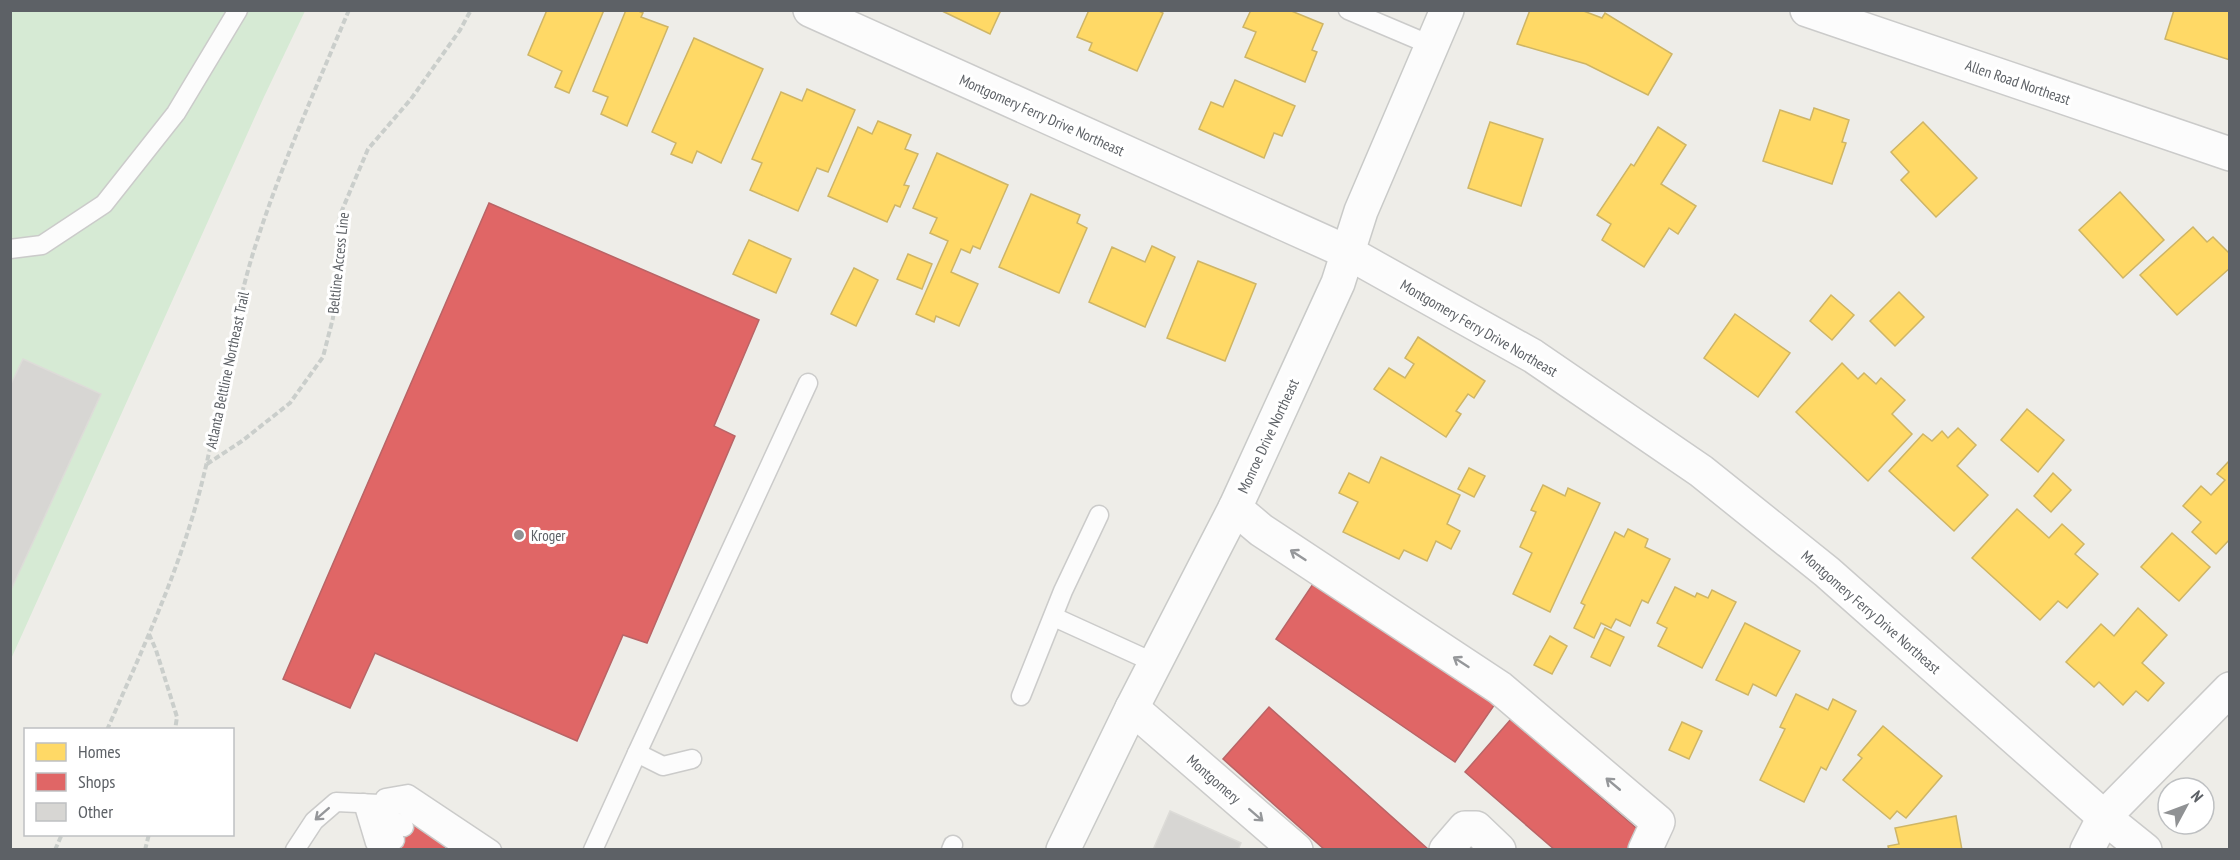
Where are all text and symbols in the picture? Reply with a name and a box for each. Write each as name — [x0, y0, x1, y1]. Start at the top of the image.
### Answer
street label: Allen Road Northeast — [1963, 55, 2073, 109]
street label: Montgomery Ferry Drive Northeast — [957, 70, 1127, 160]
street label: Beltline Access Line — [323, 211, 353, 315]
street label: Montgomery Ferry Drive Northeast — [1397, 275, 1561, 381]
street label: Atlanta Beltline Northeast Trail — [201, 289, 253, 450]
street label: Monroe Drive Northeast — [1233, 376, 1303, 496]
place label: Kroger — [531, 526, 566, 545]
marker: Kroger — [512, 528, 526, 542]
street label: Montgomery Ferry Drive Northeast — [1797, 546, 1945, 678]
one-way arrow — [1291, 549, 1307, 561]
one-way arrow — [1453, 656, 1470, 668]
legend — [24, 728, 234, 836]
text: Homes — [78, 740, 121, 763]
street label: Montgomery — [1183, 750, 1245, 808]
text: Shops — [78, 770, 115, 793]
north arrow — [2156, 776, 2216, 836]
one-way arrow — [1606, 777, 1621, 791]
text: N — [2187, 786, 2208, 806]
text: Other — [78, 800, 113, 823]
one-way arrow — [315, 807, 330, 821]
one-way arrow — [1248, 808, 1263, 822]

